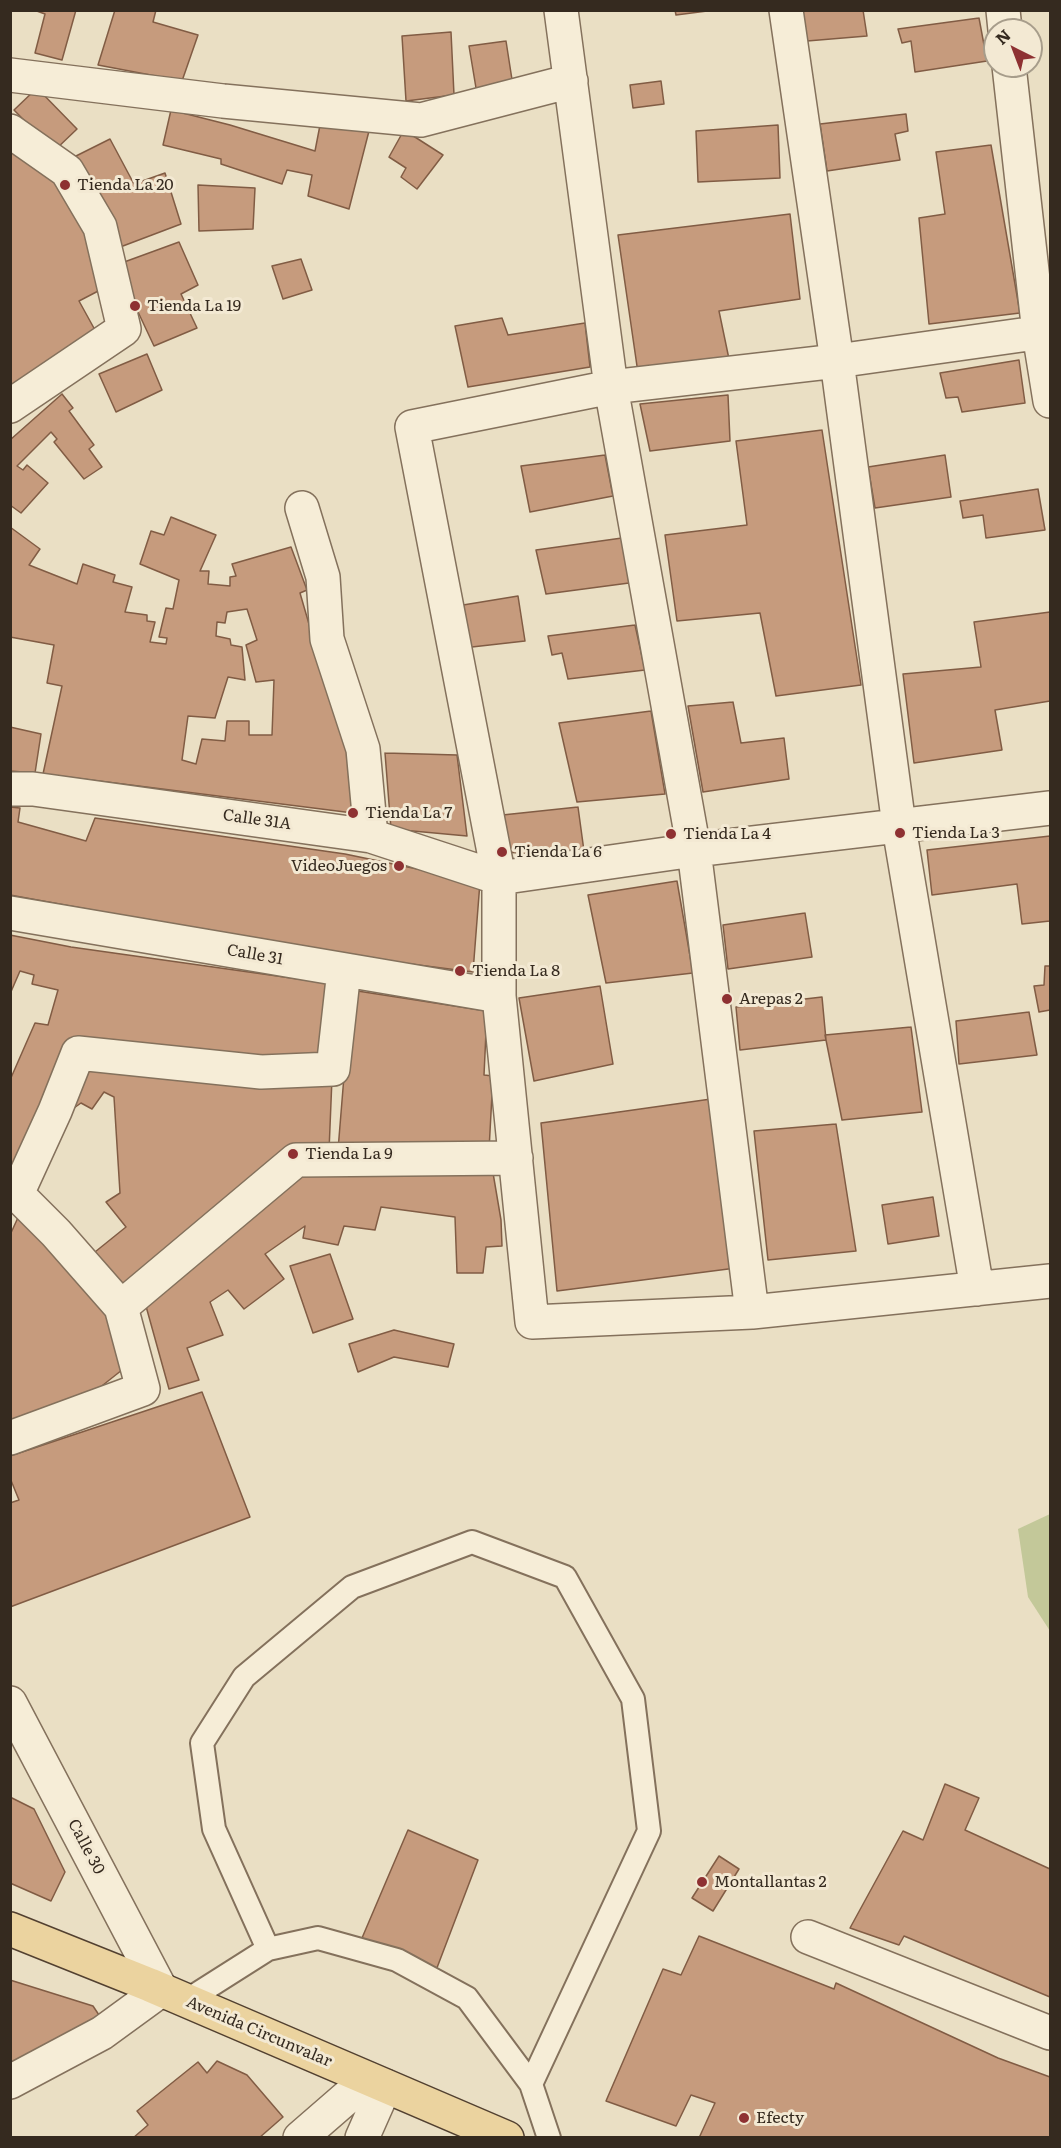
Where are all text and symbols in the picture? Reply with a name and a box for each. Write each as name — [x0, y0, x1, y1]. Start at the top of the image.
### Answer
north arrow — [983, 18, 1043, 78]
text: N — [989, 23, 1015, 50]
place label: Tienda La 20 — [77, 175, 174, 195]
marker: Tienda La 20 — [58, 178, 72, 192]
place label: Tienda La 19 — [147, 296, 241, 316]
marker: Tienda La 19 — [128, 299, 142, 313]
place label: Tienda La 7 — [365, 803, 452, 823]
street label: Calle 31A — [222, 806, 292, 834]
marker: Tienda La 7 — [346, 806, 360, 820]
place label: Tienda La 3 — [912, 823, 1000, 843]
place label: Tienda La 4 — [683, 824, 771, 844]
marker: Tienda La 3 — [893, 826, 907, 840]
marker: Tienda La 4 — [664, 827, 678, 841]
place label: Tienda La 6 — [514, 842, 602, 862]
marker: Tienda La 6 — [495, 845, 509, 859]
place label: VideoJuegos — [291, 856, 387, 876]
marker: VideoJuegos — [392, 859, 406, 873]
street label: Calle 31 — [225, 941, 285, 969]
place label: Tienda La 8 — [472, 961, 560, 981]
marker: Tienda La 8 — [453, 964, 467, 978]
place label: Arepas 2 — [739, 989, 803, 1009]
marker: Arepas 2 — [720, 992, 734, 1006]
place label: Tienda La 9 — [305, 1144, 393, 1164]
marker: Tienda La 9 — [286, 1147, 300, 1161]
street label: Calle 30 — [64, 1816, 108, 1878]
place label: Montallantas 2 — [714, 1872, 827, 1892]
marker: Montallantas 2 — [695, 1875, 709, 1889]
street label: Avenida Circunvalar — [183, 1993, 335, 2071]
place label: Efecty — [756, 2108, 804, 2128]
marker: Efecty — [737, 2111, 751, 2125]

